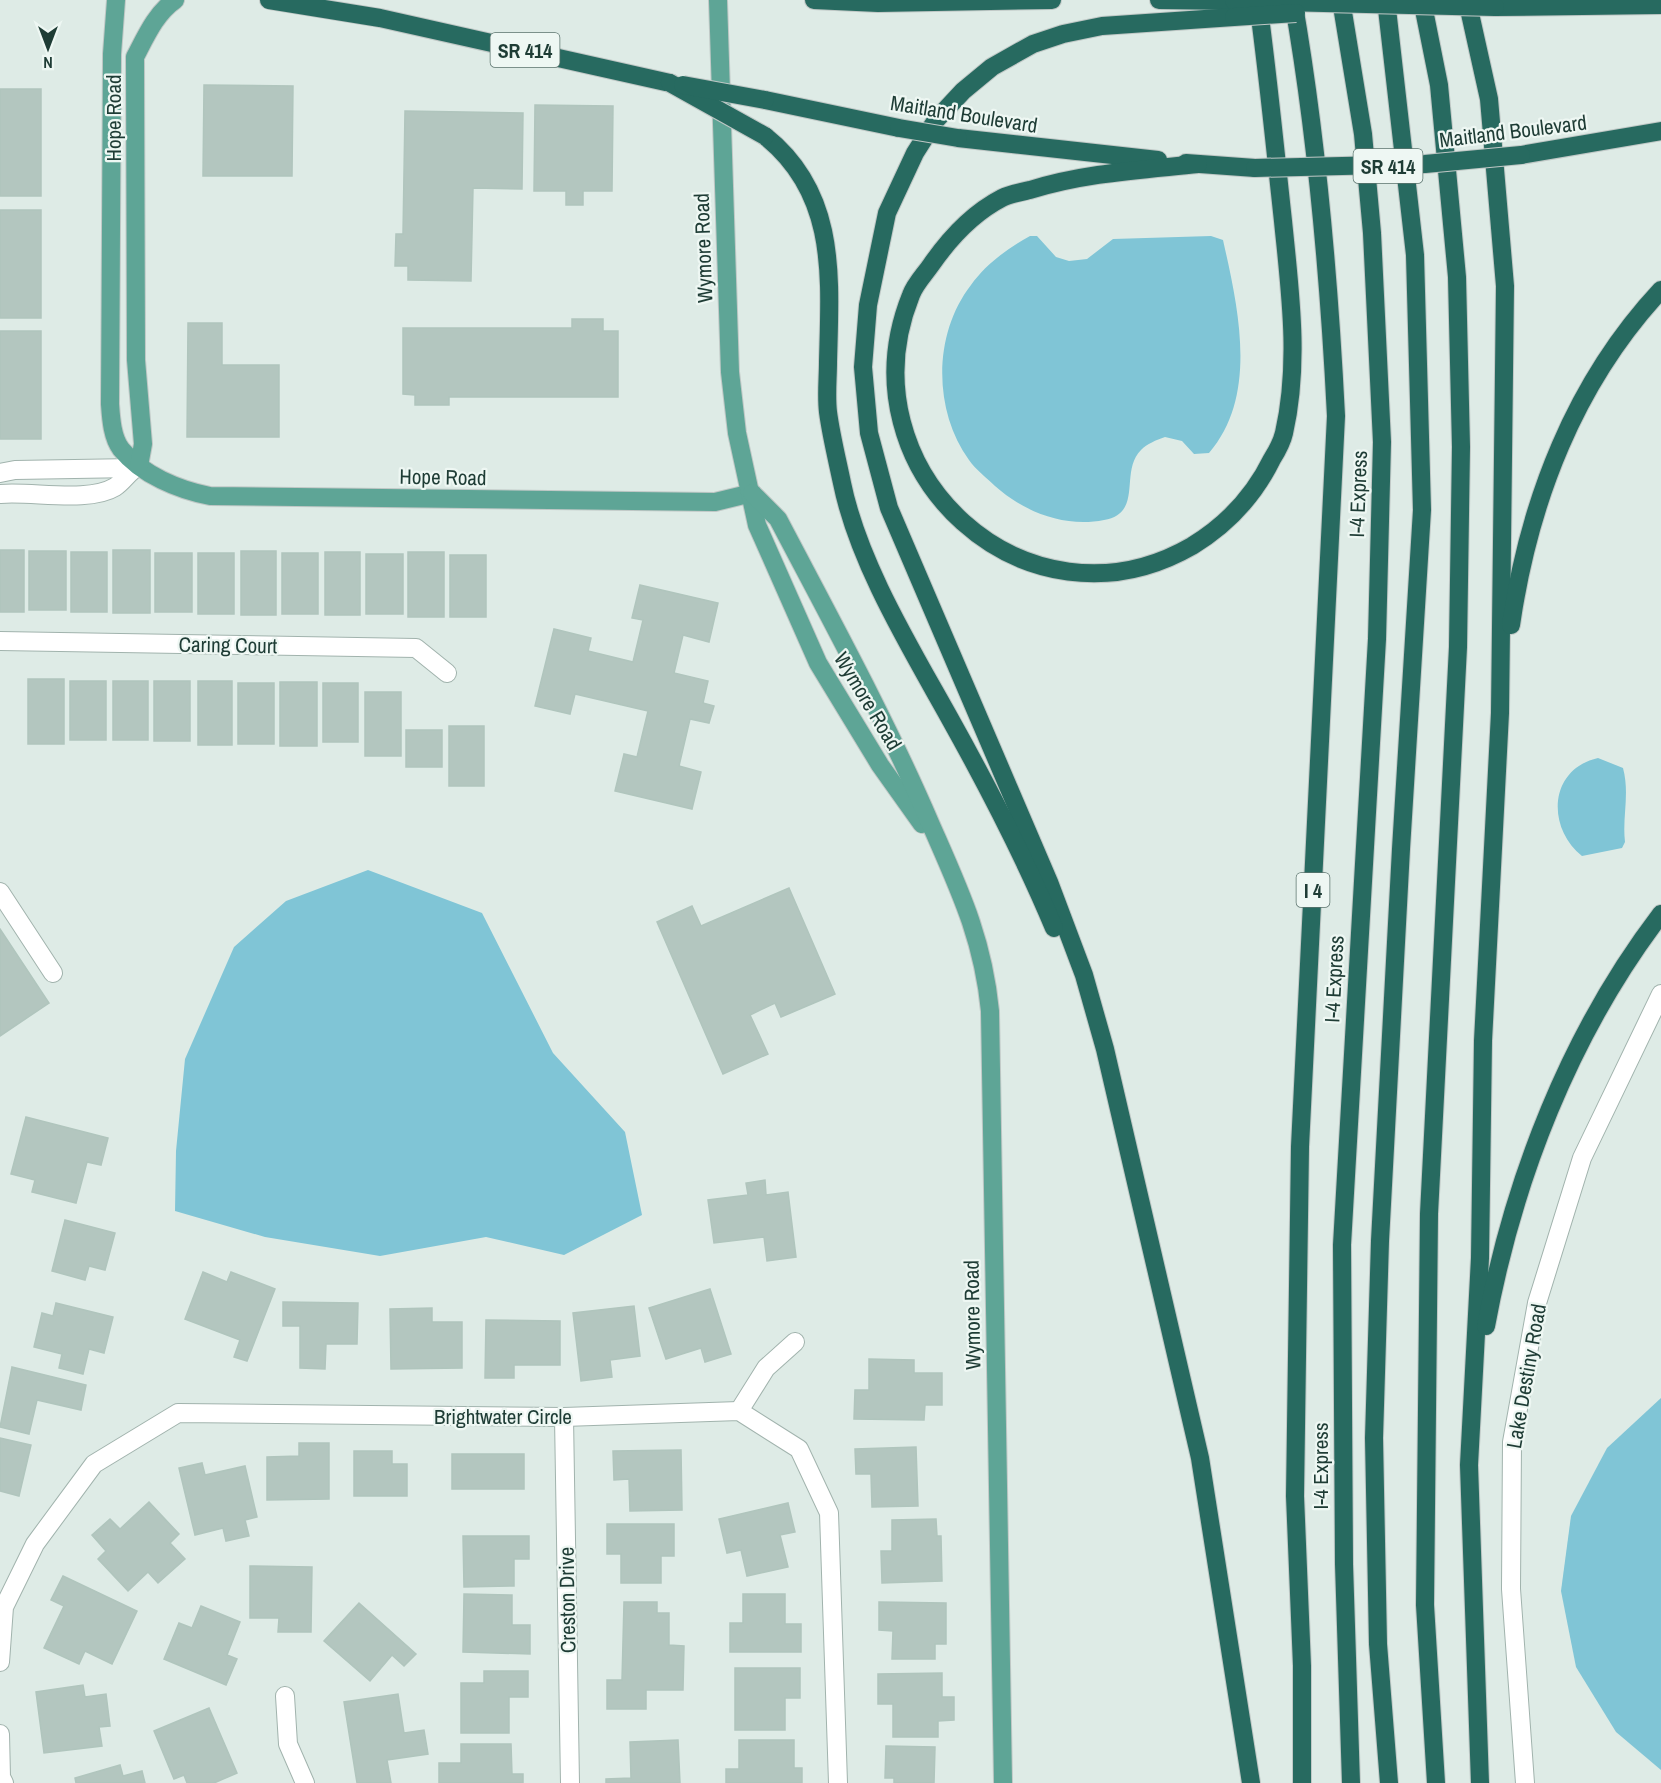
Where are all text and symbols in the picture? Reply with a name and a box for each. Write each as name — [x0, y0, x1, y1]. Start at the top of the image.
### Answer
north arrow — [18, 18, 78, 78]
road number: SR 414 — [490, 33, 560, 67]
text: N — [43, 52, 53, 74]
street label: Hope Road — [99, 74, 128, 162]
street label: Maitland Boulevard — [888, 88, 1040, 140]
street label: Maitland Boulevard — [1438, 108, 1588, 154]
road number: SR 414 — [1354, 149, 1422, 183]
street label: Wymore Road — [687, 193, 719, 303]
street label: I-4 Express — [1342, 450, 1374, 538]
street label: Hope Road — [399, 462, 487, 492]
street label: Caring Court — [178, 630, 278, 660]
street label: Wymore Road — [827, 646, 909, 756]
road number: I 4 — [1296, 873, 1330, 907]
street label: I-4 Express — [1317, 935, 1351, 1023]
street label: Wymore Road — [957, 1260, 987, 1370]
street label: Lake Destiny Road — [1499, 1301, 1553, 1451]
street label: Brightwater Circle — [434, 1402, 572, 1431]
street label: I-4 Express — [1306, 1422, 1335, 1510]
street label: Creston Drive — [552, 1547, 582, 1653]

